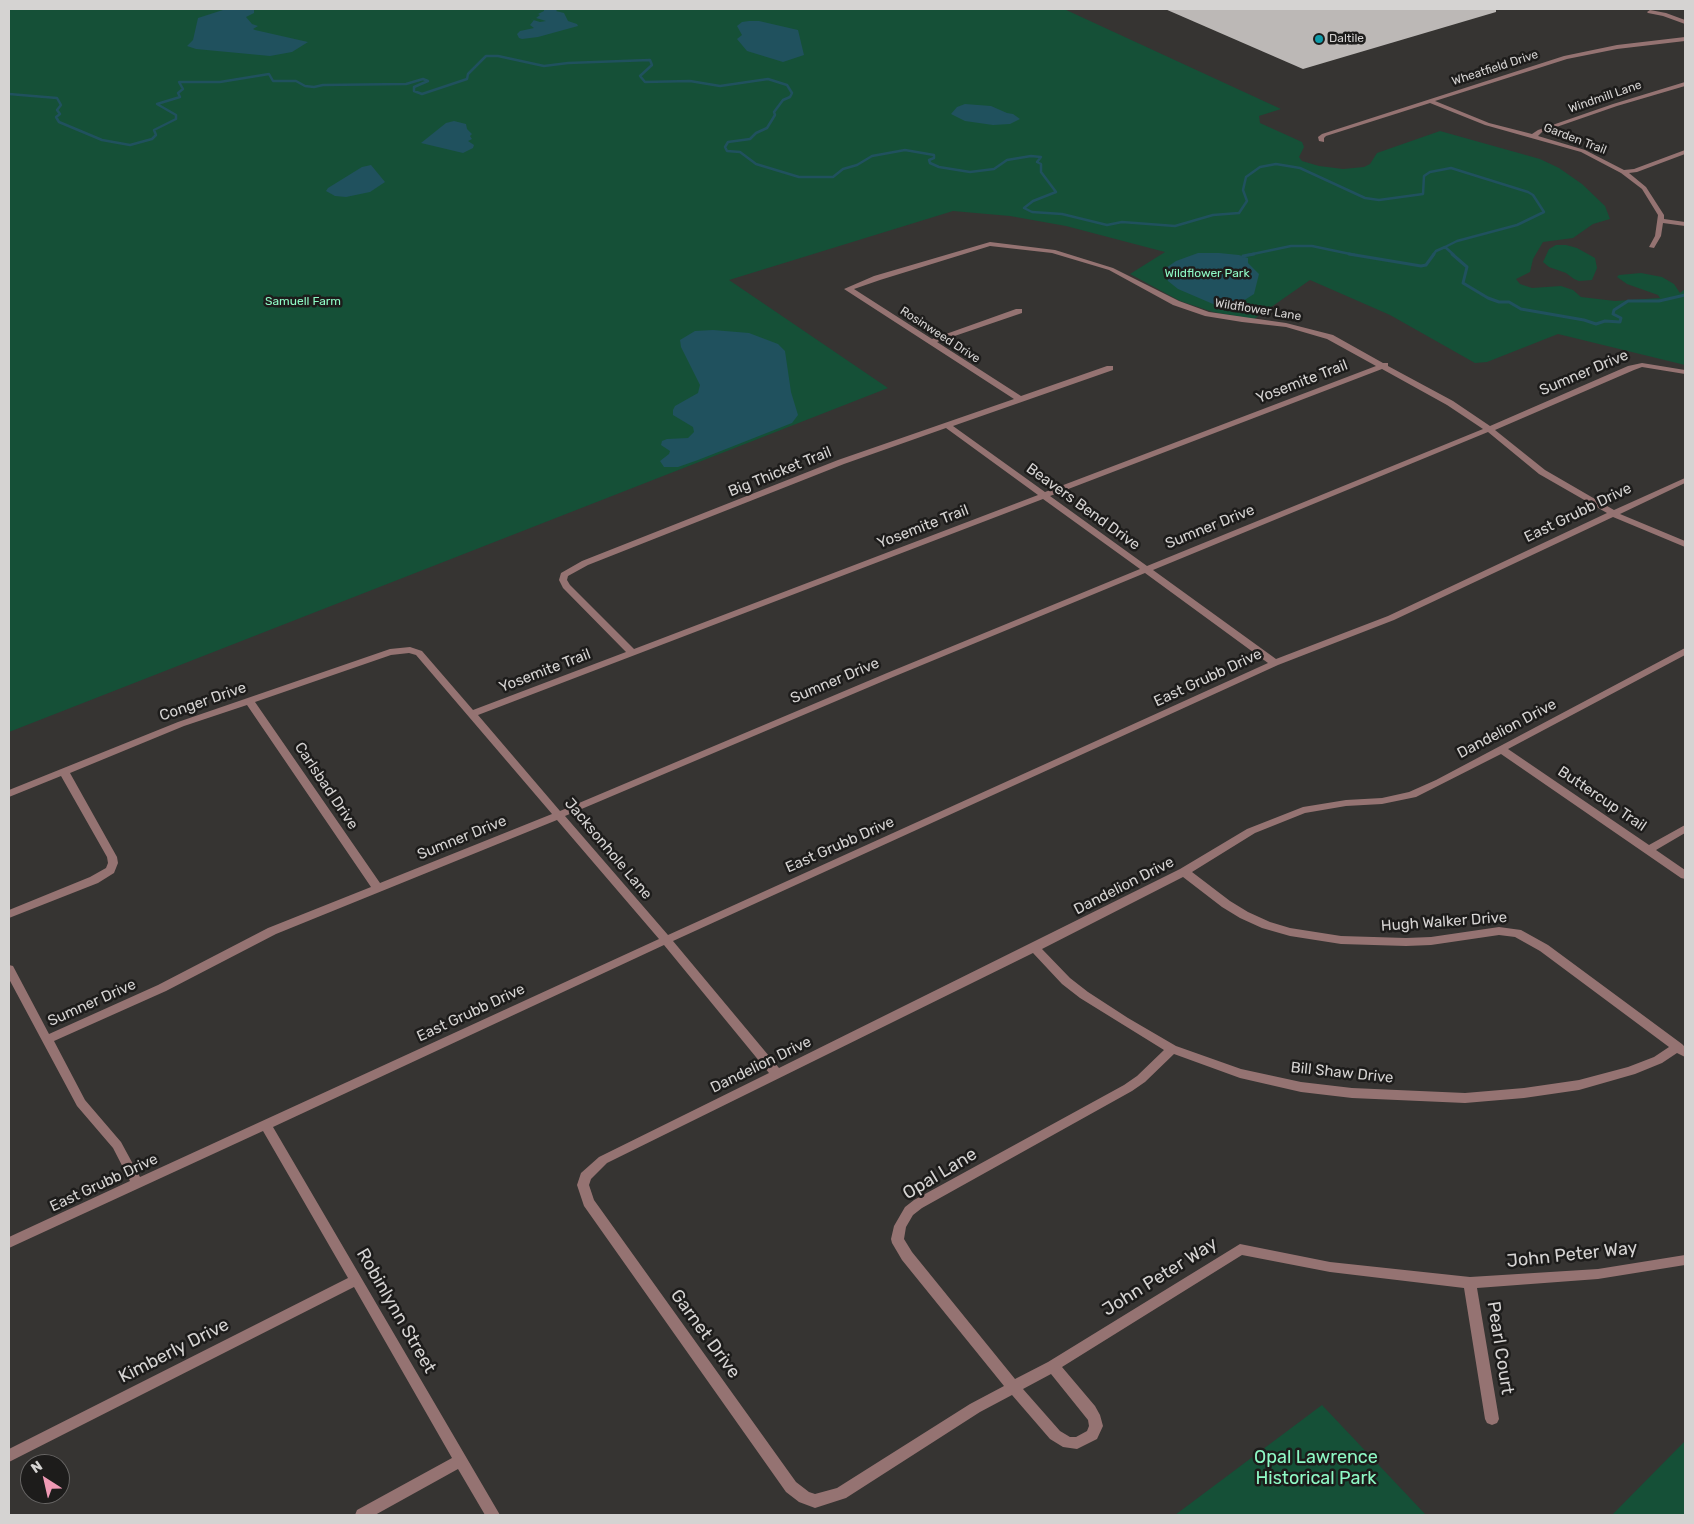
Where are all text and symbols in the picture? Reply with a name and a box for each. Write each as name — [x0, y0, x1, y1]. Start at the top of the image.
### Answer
place label: Daltile — [1329, 32, 1364, 46]
marker: Daltile — [1313, 33, 1325, 45]
street label: Wheatfield Drive — [1450, 47, 1540, 89]
street label: Windmill Lane — [1566, 78, 1644, 116]
street label: Garden Trail — [1542, 120, 1608, 158]
park label: Wildflower Park — [1164, 267, 1250, 281]
park label: Samuell Farm — [265, 295, 341, 309]
street label: Wildflower Lane — [1214, 296, 1302, 324]
street label: Rosinweed Drive — [897, 304, 983, 366]
street label: Sumner Drive — [1537, 346, 1631, 400]
street label: Yosemite Trail — [1254, 356, 1350, 408]
street label: Big Thicket Trail — [726, 443, 834, 501]
street label: Beavers Bend Drive — [1023, 460, 1143, 554]
street label: East Grubb Drive — [1521, 479, 1635, 547]
street label: Yosemite Trail — [875, 501, 971, 553]
street label: Sumner Drive — [1163, 501, 1257, 553]
street label: Yosemite Trail — [497, 645, 593, 697]
street label: East Grubb Drive — [1151, 645, 1265, 711]
street label: Sumner Drive — [788, 654, 882, 708]
street label: Conger Drive — [157, 679, 249, 725]
street label: Dandelion Drive — [1454, 695, 1560, 763]
street label: Carlsbad Drive — [290, 739, 362, 833]
street label: Buttercup Trail — [1554, 763, 1650, 835]
street label: Jacksonhole Lane — [560, 795, 656, 903]
street label: Sumner Drive — [415, 812, 509, 864]
street label: East Grubb Drive — [783, 813, 897, 877]
street label: Dandelion Drive — [1071, 853, 1177, 919]
street label: Hugh Walker Drive — [1380, 909, 1508, 935]
street label: Sumner Drive — [45, 976, 139, 1030]
street label: East Grubb Drive — [414, 980, 528, 1046]
street label: Dandelion Drive — [708, 1033, 814, 1097]
street label: Bill Shaw Drive — [1290, 1059, 1394, 1087]
street label: Opal Lane — [899, 1143, 981, 1205]
street label: East Grubb Drive — [47, 1150, 161, 1216]
street label: John Peter Way — [1099, 1233, 1221, 1321]
street label: John Peter Way — [1505, 1237, 1639, 1273]
street label: Robinlynn Street — [352, 1245, 440, 1377]
street label: Garnet Drive — [665, 1285, 745, 1383]
street label: Pearl Court — [1482, 1300, 1518, 1396]
street label: Kimberly Drive — [115, 1314, 233, 1388]
park label: Opal Lawrence Historical Park — [1254, 1447, 1378, 1490]
north arrow — [20, 1454, 70, 1504]
text: N — [28, 1457, 46, 1477]

